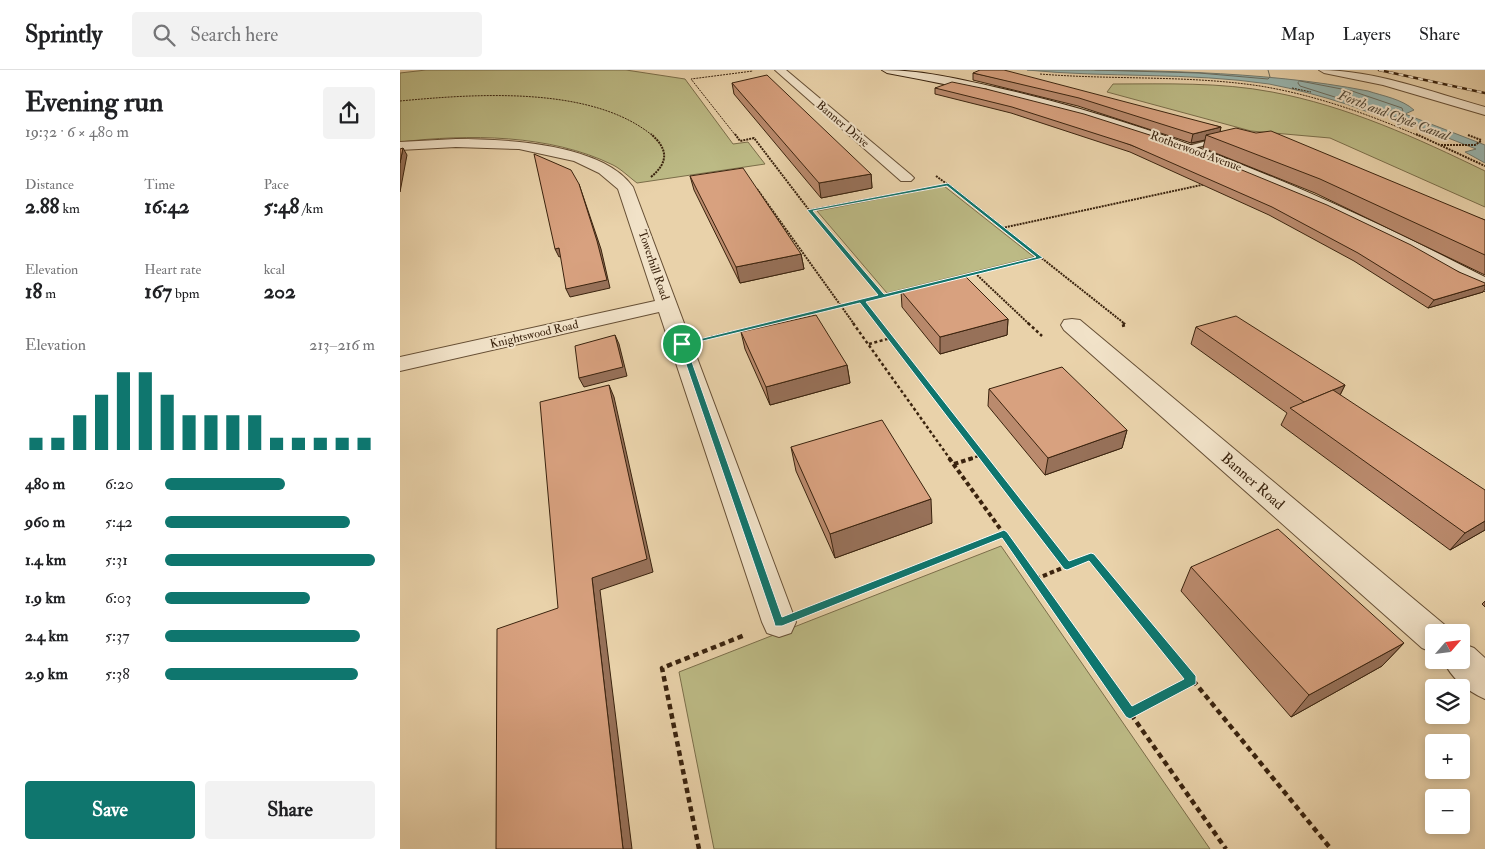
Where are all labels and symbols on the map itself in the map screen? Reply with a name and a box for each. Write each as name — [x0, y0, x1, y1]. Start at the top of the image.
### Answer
water label: Forth and Clyde Canal — [1335, 86, 1453, 145]
street label: Banner Drive — [813, 98, 872, 151]
street label: Rotherwood Avenue — [1148, 128, 1243, 175]
street label: Towerhill Road — [635, 228, 673, 302]
street label: Knightswood Road — [488, 317, 580, 352]
pin — [661, 323, 703, 365]
street label: Banner Road — [1217, 449, 1289, 514]
north arrow — [1425, 624, 1470, 669]

